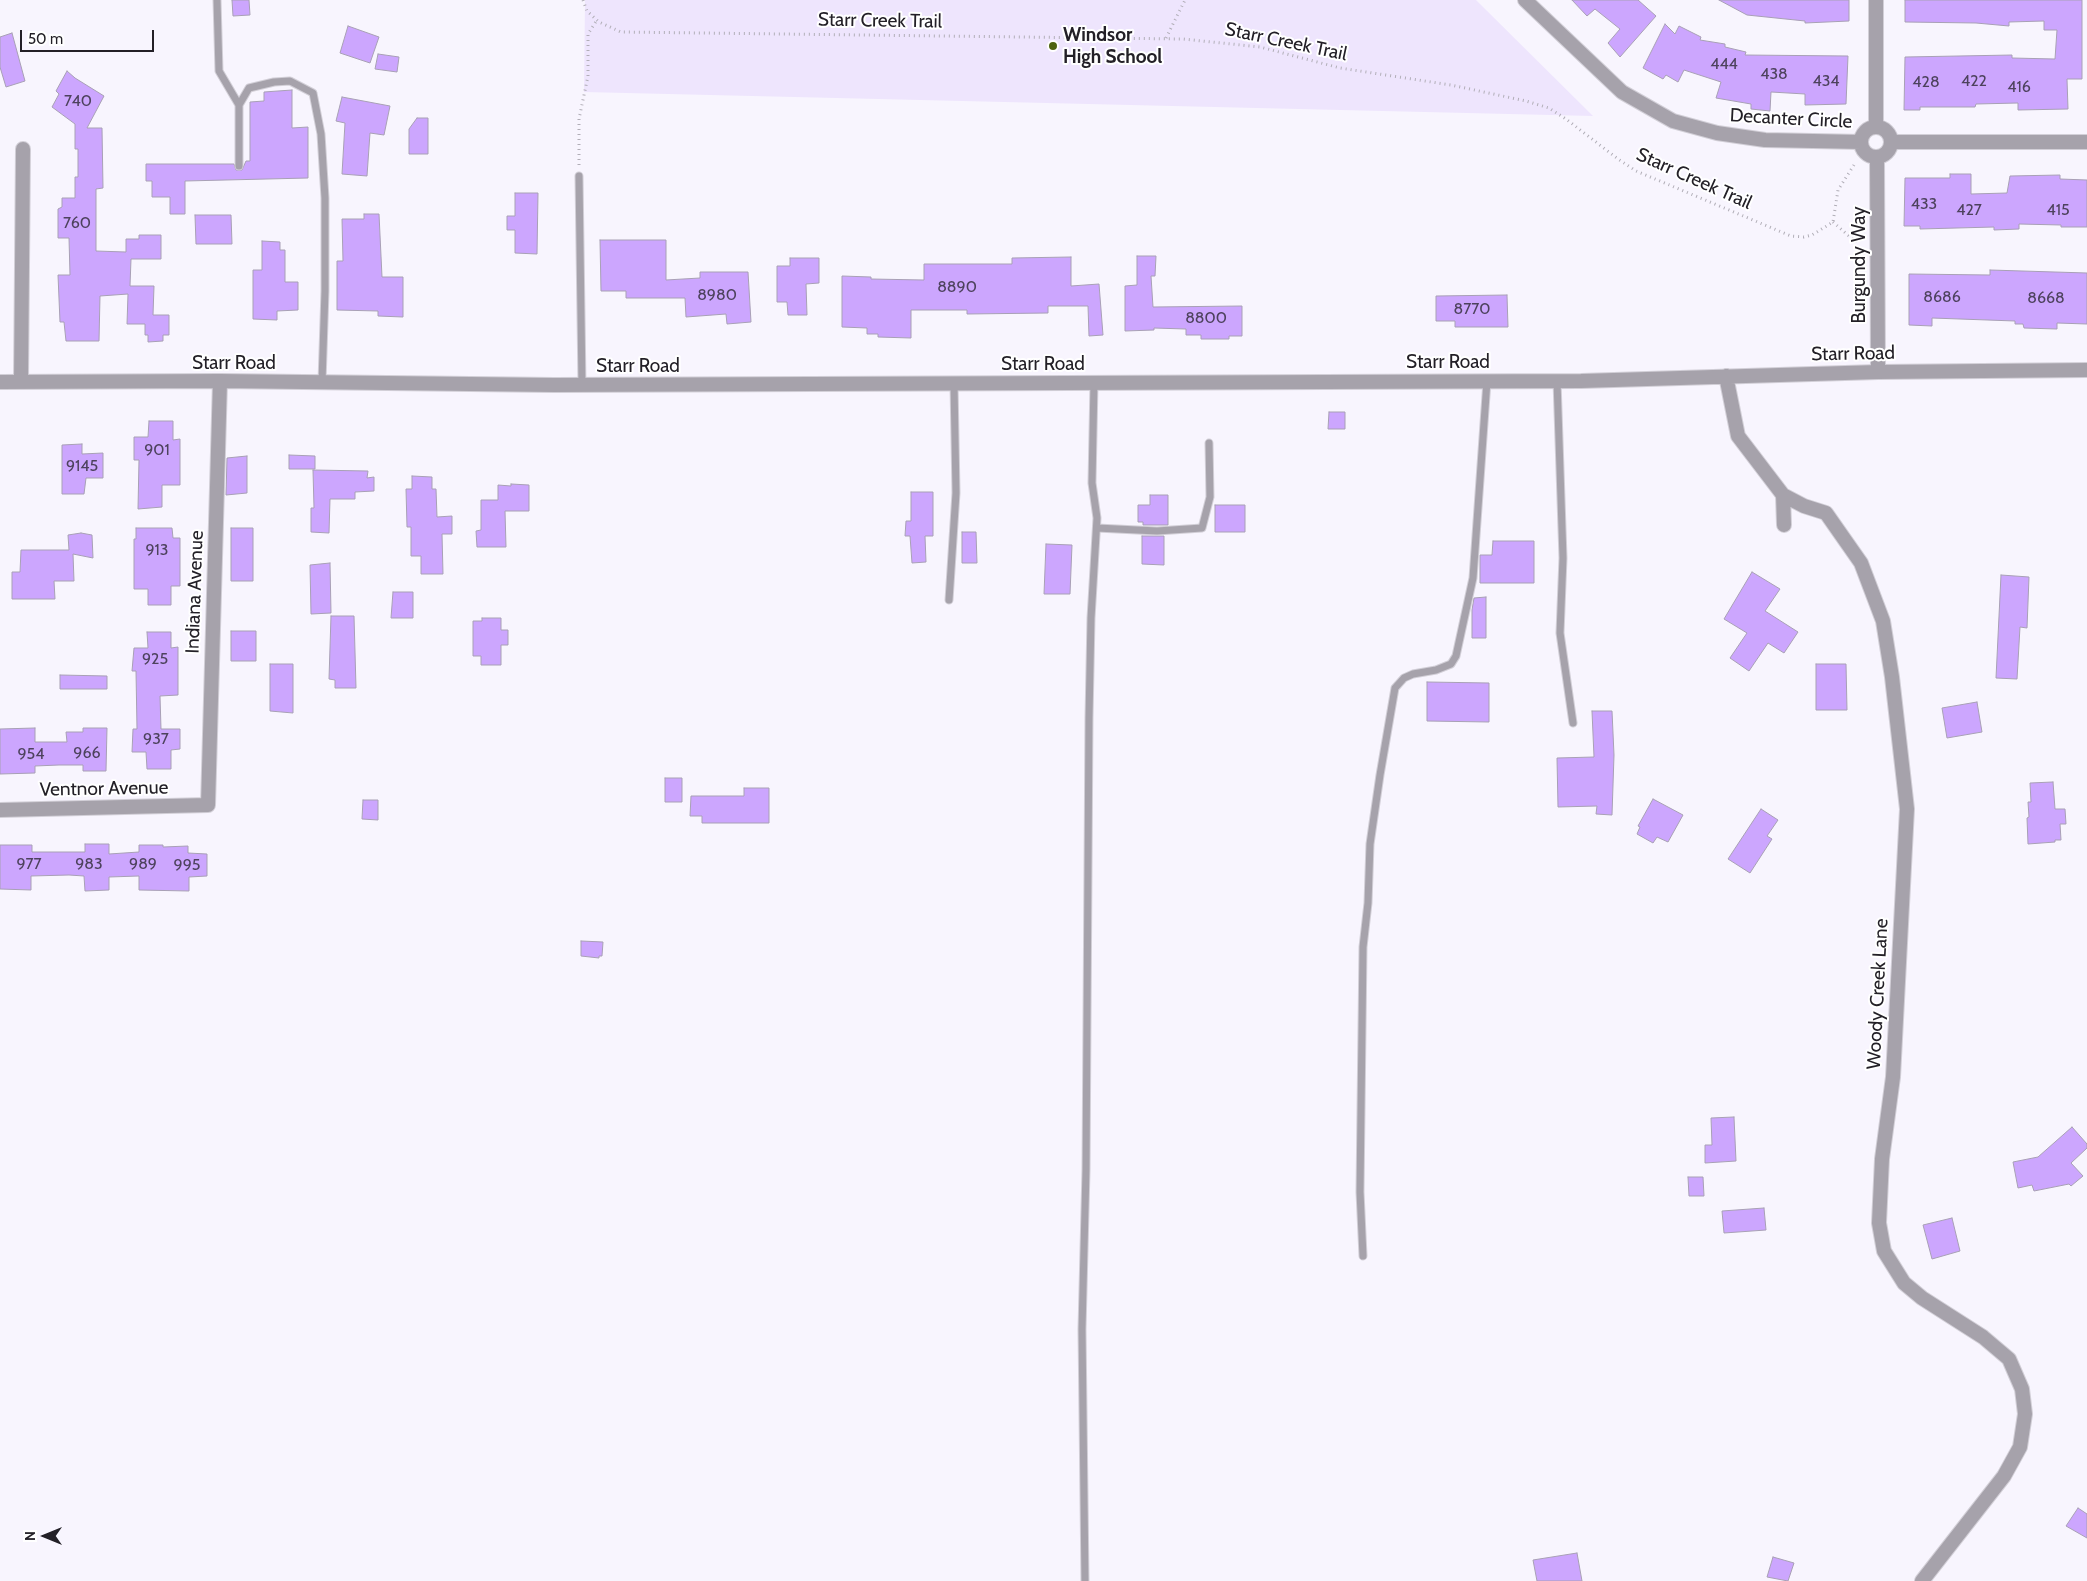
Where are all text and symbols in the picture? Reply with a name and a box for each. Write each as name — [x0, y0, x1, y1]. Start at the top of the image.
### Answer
street label: Starr Creek Trail — [818, 9, 942, 33]
street label: Starr Creek Trail — [1223, 18, 1349, 66]
scale bar — [22, 20, 156, 52]
place label: Windsor High School — [1063, 24, 1162, 68]
text: 50 m — [28, 30, 63, 48]
marker: Windsor High School — [1047, 40, 1059, 52]
house number: 444 — [1710, 54, 1738, 74]
house number: 438 — [1760, 64, 1788, 84]
house number: 434 — [1812, 71, 1840, 91]
house number: 422 — [1961, 71, 1987, 91]
house number: 428 — [1912, 72, 1940, 92]
house number: 416 — [2007, 77, 2031, 97]
house number: 740 — [64, 91, 92, 111]
street label: Decanter Circle — [1729, 104, 1853, 134]
street label: Starr Creek Trail — [1633, 143, 1755, 215]
house number: 433 — [1911, 194, 1937, 214]
house number: 427 — [1956, 200, 1982, 220]
house number: 415 — [2046, 200, 2070, 220]
street label: Burgundy Way — [1848, 206, 1870, 324]
house number: 760 — [63, 213, 91, 233]
house number: 8890 — [937, 277, 977, 297]
house number: 8980 — [697, 285, 737, 305]
house number: 8686 — [1923, 287, 1961, 307]
house number: 8668 — [2027, 288, 2065, 308]
house number: 8770 — [1454, 299, 1490, 319]
house number: 8800 — [1185, 308, 1227, 328]
street label: Starr Road — [1811, 342, 1895, 366]
street label: Starr Road — [1406, 351, 1490, 373]
street label: Starr Road — [192, 352, 276, 374]
street label: Starr Road — [1001, 353, 1085, 375]
street label: Starr Road — [596, 355, 680, 377]
house number: 901 — [144, 440, 170, 460]
house number: 9145 — [66, 456, 98, 476]
street label: Indiana Avenue — [181, 530, 209, 654]
house number: 913 — [146, 540, 168, 560]
house number: 925 — [142, 649, 168, 669]
house number: 937 — [143, 729, 169, 749]
house number: 966 — [73, 743, 101, 763]
house number: 954 — [18, 744, 44, 764]
street label: Ventnor Avenue — [39, 776, 169, 802]
house number: 977 — [16, 854, 42, 874]
house number: 983 — [75, 854, 103, 874]
house number: 989 — [129, 854, 157, 874]
house number: 995 — [174, 855, 200, 875]
street label: Woody Creek Lane — [1863, 918, 1893, 1070]
north arrow — [20, 1511, 70, 1561]
text: N — [21, 1531, 39, 1541]

